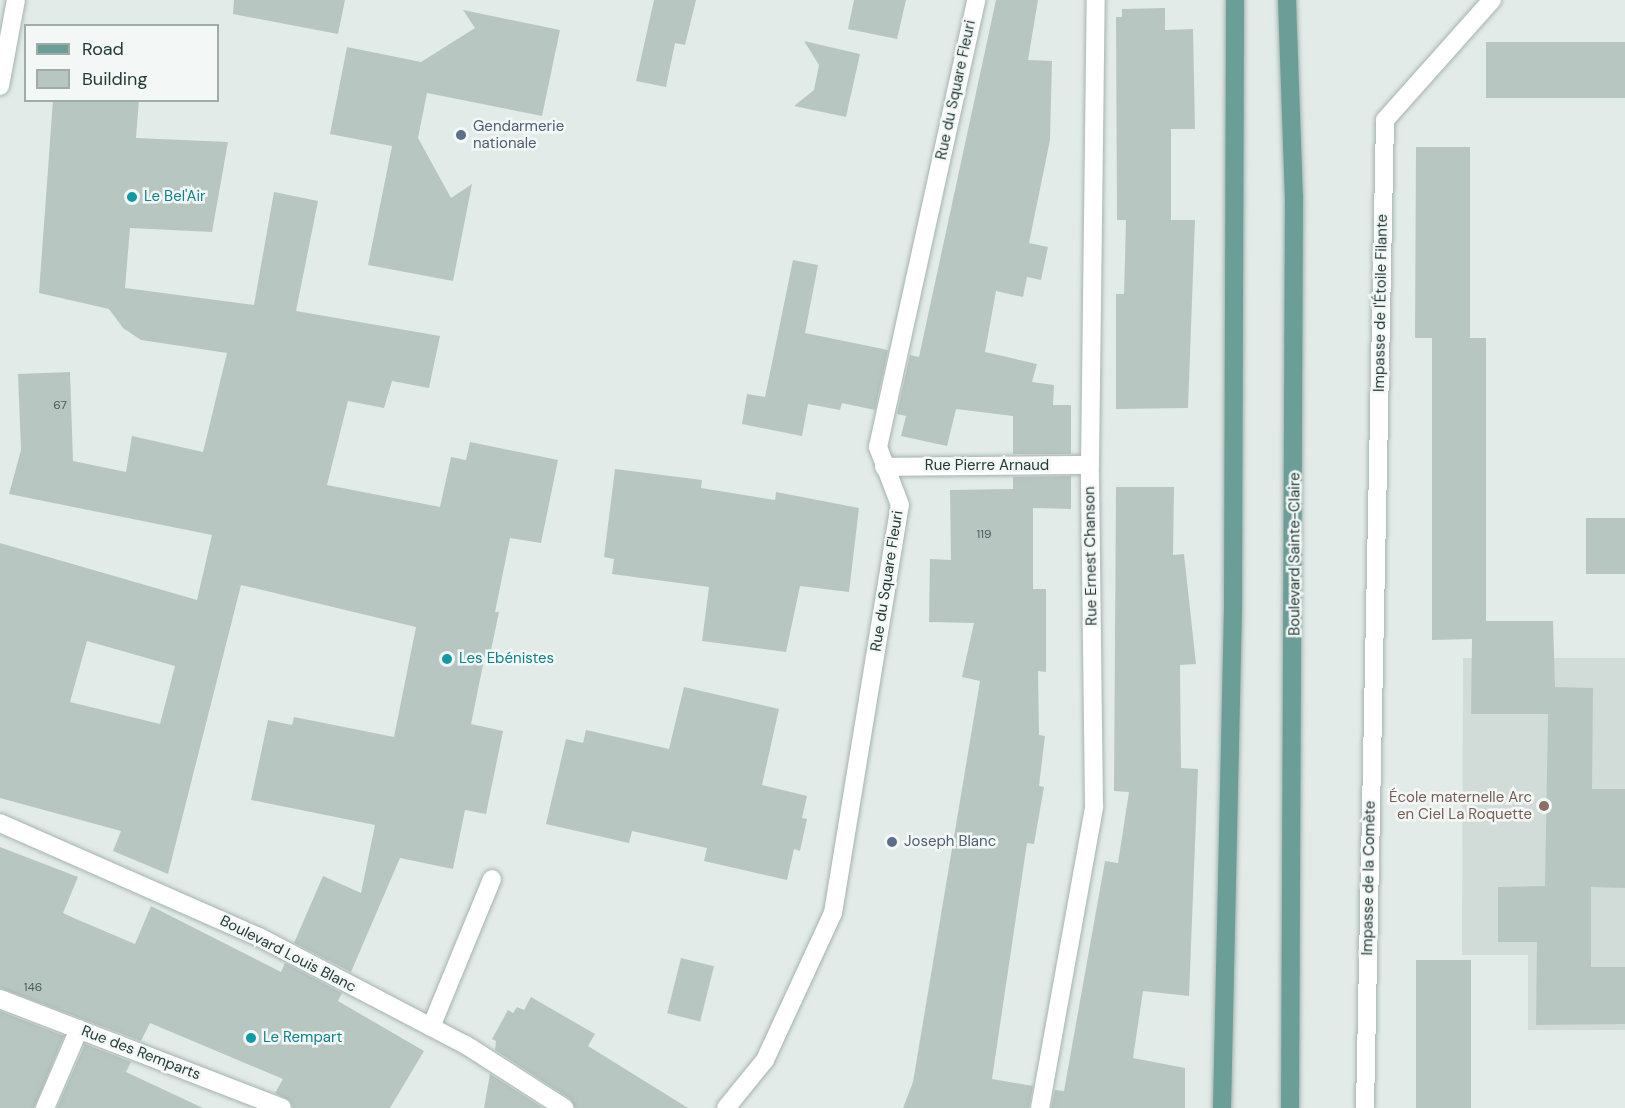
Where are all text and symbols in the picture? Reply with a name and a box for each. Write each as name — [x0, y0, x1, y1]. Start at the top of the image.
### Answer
street label: Rue du Square Fleuri — [932, 19, 980, 161]
legend — [24, 24, 219, 102]
text: Road — [82, 37, 124, 61]
text: Building — [82, 67, 147, 91]
place label: Gendarmerie nationale — [473, 117, 564, 152]
marker: Gendarmerie nationale — [454, 128, 468, 142]
place label: Le Bel'Air — [144, 188, 206, 206]
marker: Le Bel'Air — [125, 190, 139, 204]
street label: Impasse de l'Étoile Filante — [1370, 214, 1392, 392]
house number: 67 — [53, 399, 67, 413]
street label: Rue Pierre Arnaud — [925, 457, 1049, 475]
street label: Boulevard Sainte-Claire — [1286, 472, 1304, 636]
street label: Rue Ernest Chanson — [1081, 486, 1101, 626]
street label: Rue du Square Fleuri — [867, 509, 907, 653]
house number: 119 — [976, 528, 992, 542]
place label: Les Ebénistes — [459, 650, 554, 668]
marker: Les Ebénistes — [440, 652, 454, 666]
place label: École maternelle Arc en Ciel La Roquette — [1389, 788, 1532, 823]
marker: École maternelle Arc en Ciel La Roquette — [1537, 799, 1551, 813]
street label: Impasse de la Comète — [1359, 800, 1379, 956]
place label: Joseph Blanc — [904, 833, 996, 851]
marker: Joseph Blanc — [885, 835, 899, 849]
street label: Boulevard Louis Blanc — [217, 912, 359, 996]
house number: 146 — [24, 981, 42, 995]
street label: Rue des Remparts — [79, 1022, 203, 1084]
place label: Le Rempart — [263, 1029, 342, 1047]
marker: Le Rempart — [244, 1031, 258, 1045]

